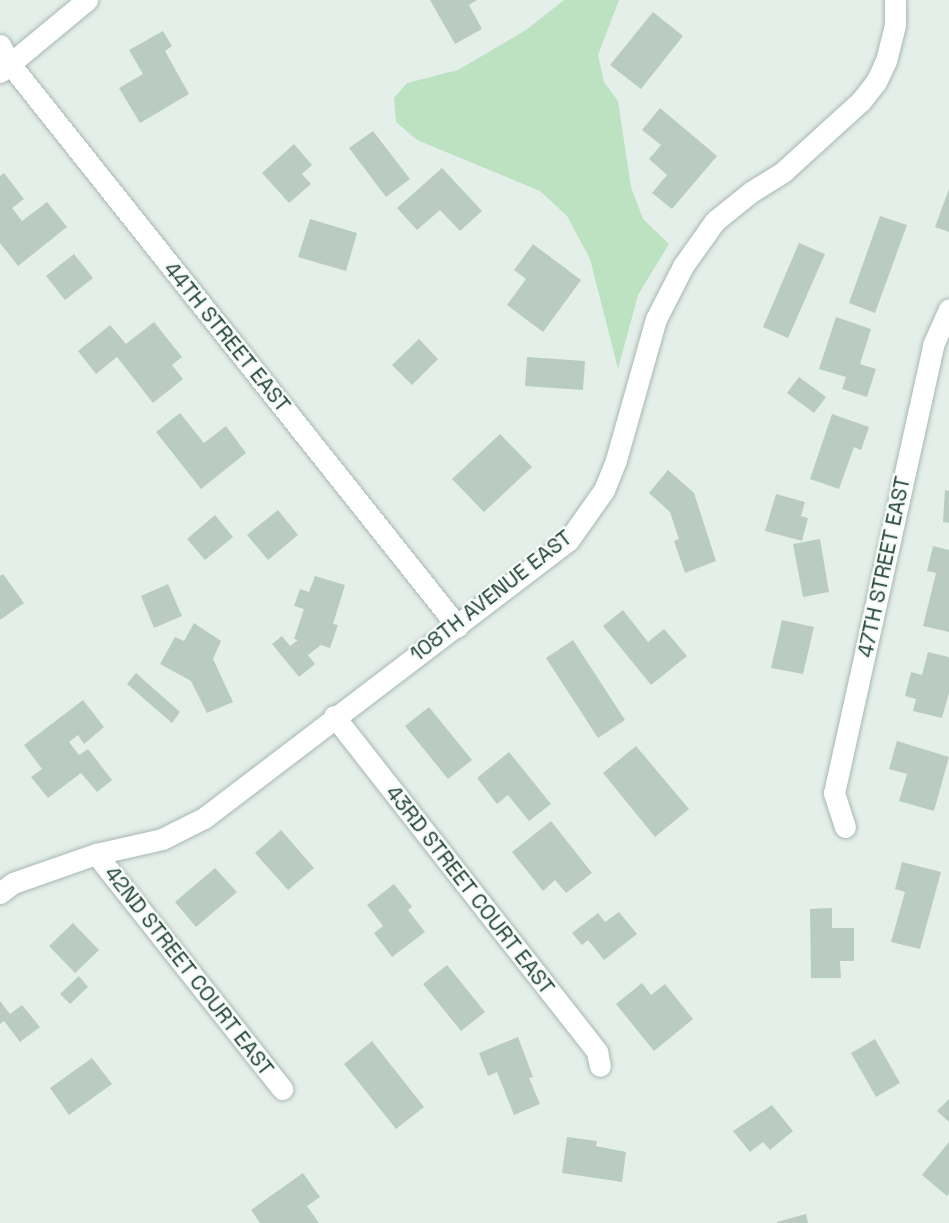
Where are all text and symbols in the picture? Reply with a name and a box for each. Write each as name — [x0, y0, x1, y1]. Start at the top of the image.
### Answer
street label: 44TH STREET EAST — [158, 257, 296, 417]
street label: 47TH STREET EAST — [852, 474, 916, 660]
street label: 108TH AVENUE EAST — [405, 525, 577, 667]
street label: 43RD STREET COURT EAST — [380, 780, 560, 1000]
street label: 42ND STREET COURT EAST — [99, 861, 279, 1081]

